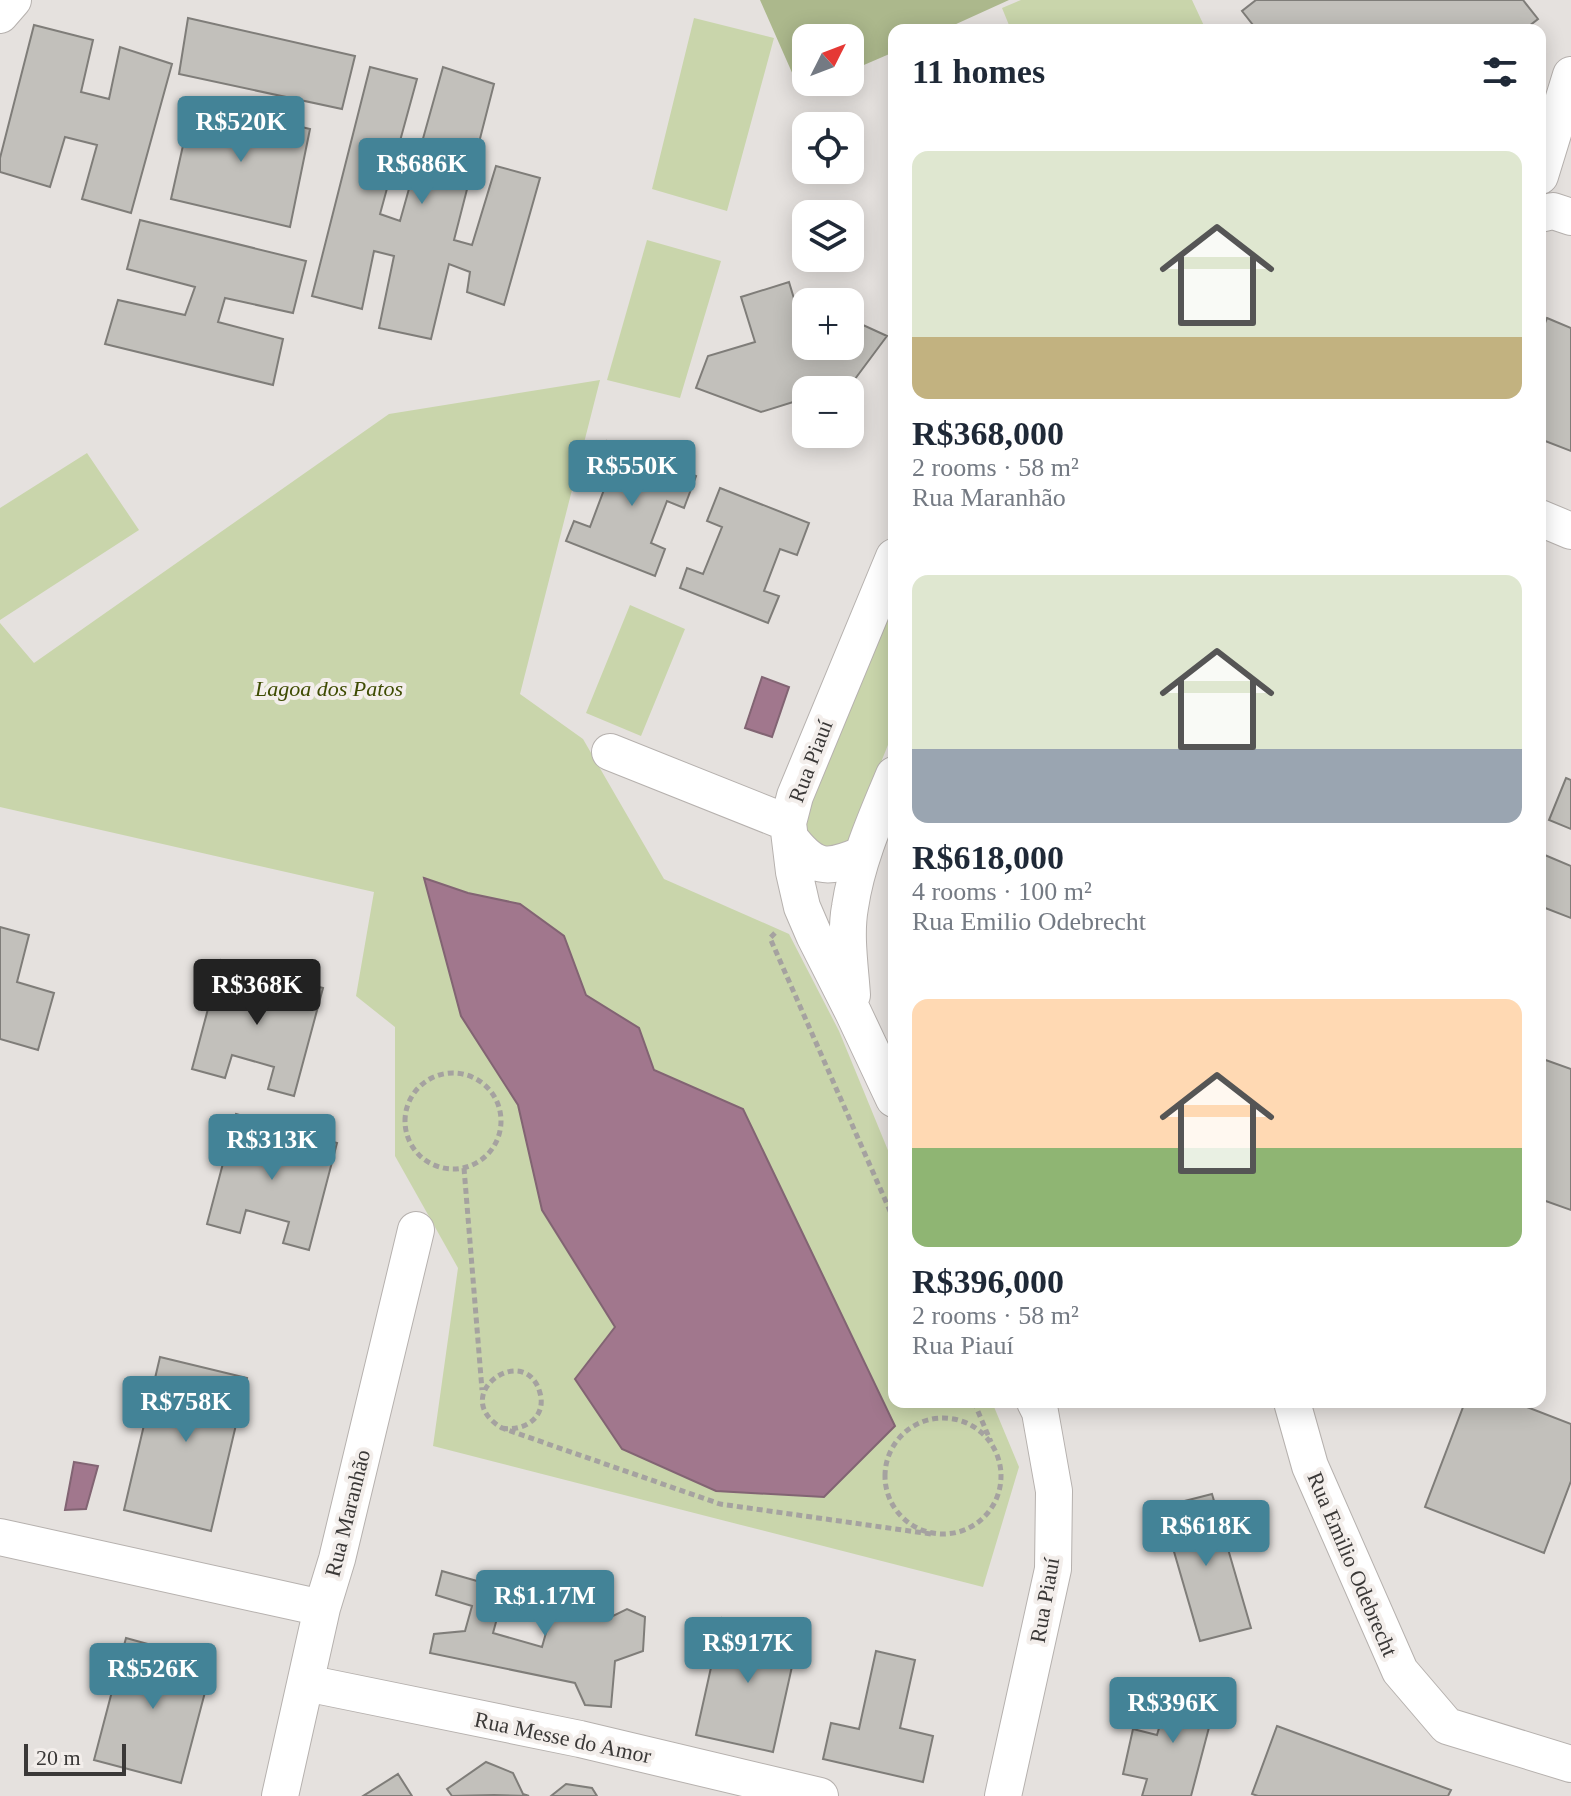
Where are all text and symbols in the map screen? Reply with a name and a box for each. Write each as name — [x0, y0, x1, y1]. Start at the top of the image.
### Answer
north arrow — [792, 24, 864, 96]
map controls — [792, 24, 864, 448]
icon: filters — [1478, 50, 1522, 94]
text: 11 homes — [912, 53, 1045, 90]
pin: R$520K — [176, 96, 306, 164]
text: R$520K — [196, 107, 287, 136]
button: locate — [792, 112, 864, 184]
pin: R$686K — [357, 138, 487, 206]
text: R$686K — [377, 149, 468, 178]
button: layers — [792, 200, 864, 272]
icon: home — [1145, 203, 1289, 347]
button: + — [792, 288, 864, 360]
button: − — [792, 376, 864, 448]
text: R$368,000 — [912, 415, 1064, 452]
pin: R$550K — [567, 440, 697, 508]
text: R$550K — [587, 451, 678, 480]
text: 2 rooms · 58 m² — [912, 453, 1079, 482]
text: Rua Maranhão — [912, 483, 1066, 512]
icon: home — [1145, 627, 1289, 771]
park label: Lagoa dos Patos — [254, 676, 403, 701]
street label: Rua Piauí — [783, 716, 838, 806]
text: R$618,000 — [912, 839, 1064, 876]
text: 4 rooms · 100 m² — [912, 877, 1092, 906]
text: Rua Emilio Odebrecht — [912, 907, 1146, 936]
pin: R$368K — [192, 959, 322, 1027]
text: R$368K — [212, 970, 303, 999]
icon: home — [1145, 1051, 1289, 1195]
pin: R$313K — [207, 1114, 337, 1182]
text: R$313K — [227, 1125, 318, 1154]
text: R$396,000 — [912, 1263, 1064, 1300]
text: 2 rooms · 58 m² — [912, 1301, 1079, 1330]
text: Rua Piauí — [912, 1331, 1014, 1360]
pin: R$758K — [121, 1376, 251, 1444]
text: R$758K — [141, 1387, 232, 1416]
street label: Rua Maranhão — [320, 1447, 375, 1579]
street label: Rua Emilio Odebrecht — [1302, 1468, 1403, 1660]
pin: R$618K — [1141, 1500, 1271, 1568]
text: R$618K — [1161, 1511, 1252, 1540]
street label: Rua Piauí — [1025, 1555, 1064, 1645]
pin: R$1.17M — [471, 1570, 619, 1638]
text: R$1.17M — [494, 1581, 596, 1610]
pin: R$917K — [683, 1617, 813, 1685]
text: R$917K — [703, 1628, 794, 1657]
pin: R$526K — [88, 1643, 218, 1711]
text: R$526K — [108, 1654, 199, 1683]
pin: R$396K — [1108, 1677, 1238, 1745]
text: R$396K — [1128, 1688, 1219, 1717]
street label: Rua Messe do Amor — [472, 1707, 654, 1769]
scale bar — [24, 1740, 126, 1776]
text: 20 m — [36, 1745, 81, 1770]

